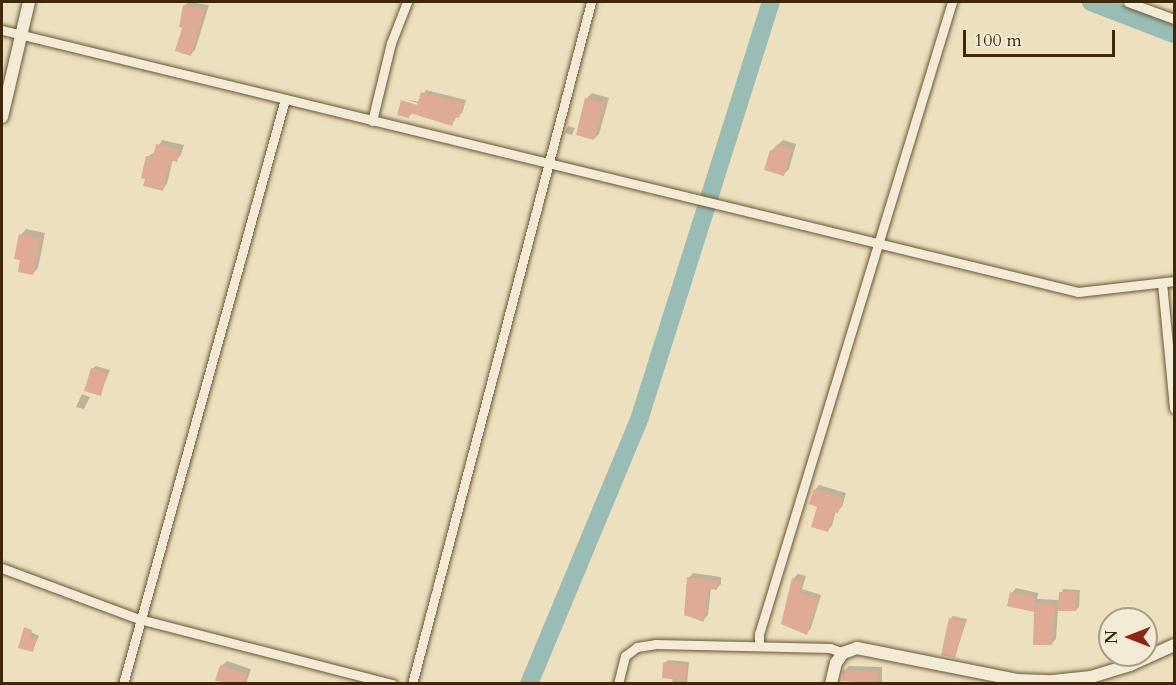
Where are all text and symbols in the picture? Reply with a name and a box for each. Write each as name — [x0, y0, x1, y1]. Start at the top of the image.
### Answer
scale bar — [966, 18, 1118, 56]
text: 100 m — [974, 28, 1022, 53]
north arrow — [1098, 607, 1158, 667]
text: N — [1101, 630, 1123, 644]

